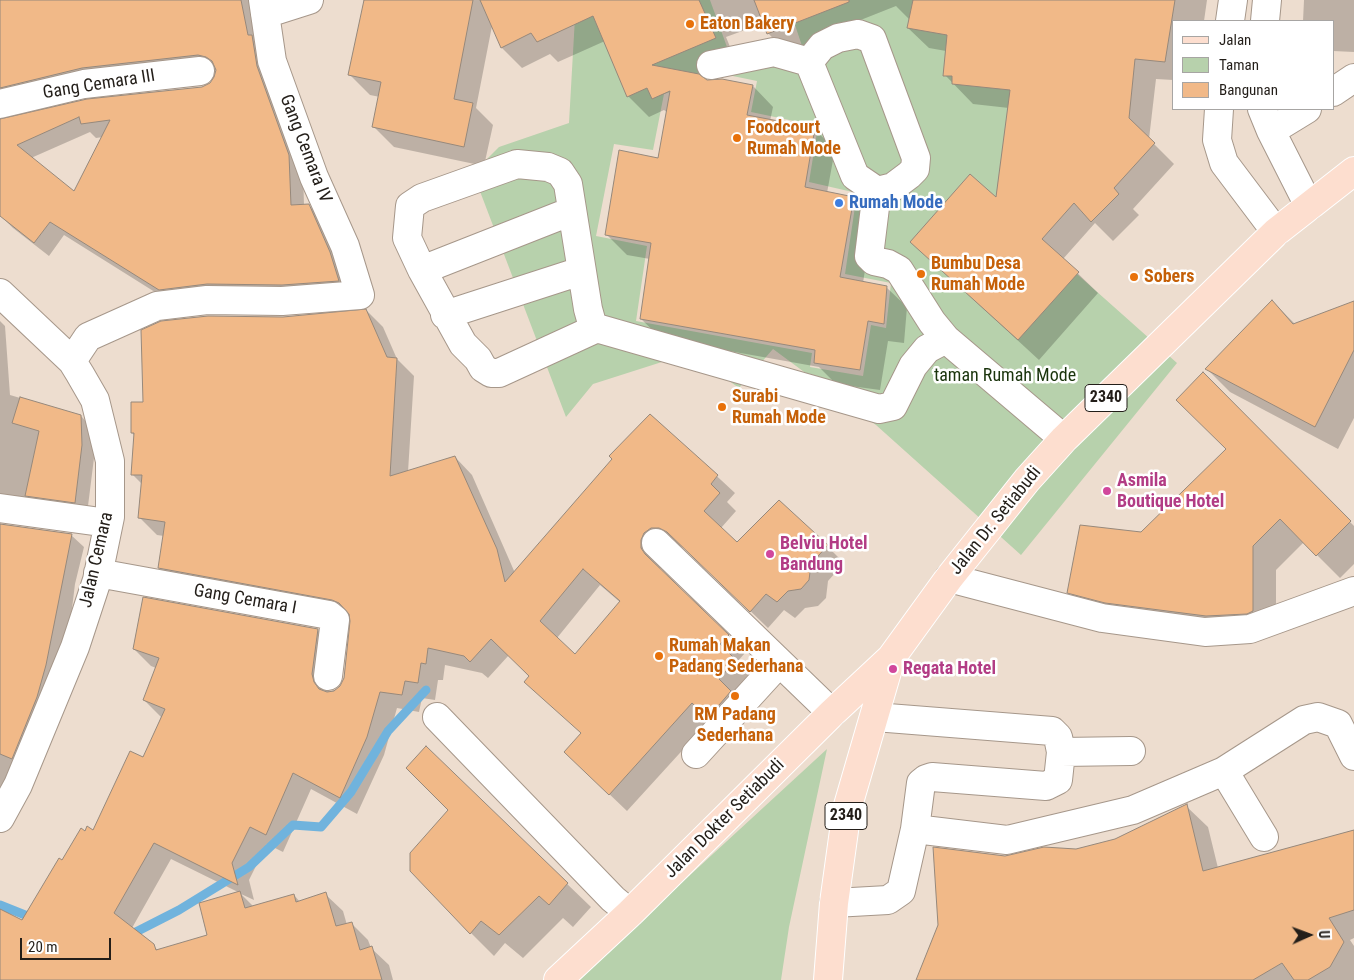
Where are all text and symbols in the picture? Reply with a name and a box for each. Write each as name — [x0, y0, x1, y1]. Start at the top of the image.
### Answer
place label: Eaton Bakery — [700, 13, 794, 35]
marker: Eaton Bakery — [684, 18, 696, 30]
legend — [1172, 20, 1334, 110]
text: Jalan — [1219, 31, 1251, 49]
text: Taman — [1219, 56, 1259, 74]
street label: Gang Cemara III — [41, 65, 157, 105]
text: Bangunan — [1219, 81, 1278, 99]
street label: Gang Cemara IV — [274, 92, 336, 206]
place label: Foodcourt Rumah Mode — [747, 117, 841, 160]
marker: Foodcourt Rumah Mode — [731, 132, 743, 144]
place label: Rumah Mode — [849, 192, 943, 214]
marker: Rumah Mode — [833, 197, 845, 209]
place label: Bumbu Desa Rumah Mode — [931, 253, 1025, 296]
place label: Sobers — [1144, 266, 1194, 288]
marker: Bumbu Desa Rumah Mode — [915, 268, 927, 280]
marker: Sobers — [1128, 271, 1140, 283]
park label: taman Rumah Mode — [934, 365, 1076, 387]
road number: 2340 — [1085, 384, 1127, 412]
place label: Surabi Rumah Mode — [732, 386, 826, 428]
marker: Surabi Rumah Mode — [716, 401, 728, 413]
street label: Jalan Dr. Setiabudi — [946, 463, 1046, 579]
place label: Asmila Boutique Hotel — [1117, 470, 1224, 512]
marker: Asmila Boutique Hotel — [1101, 485, 1113, 497]
street label: Jalan Cemara — [76, 510, 118, 610]
place label: Belviu Hotel Bandung — [780, 533, 868, 576]
marker: Belviu Hotel Bandung — [764, 548, 776, 560]
street label: Gang Cemara I — [192, 580, 298, 620]
place label: Rumah Makan Padang Sederhana — [669, 635, 804, 678]
marker: Rumah Makan Padang Sederhana — [653, 650, 665, 662]
place label: Regata Hotel — [903, 658, 996, 680]
marker: Regata Hotel — [887, 663, 899, 675]
marker: RM Padang Sederhana — [729, 690, 741, 702]
place label: RM Padang Sederhana — [694, 704, 776, 746]
street label: Jalan Dokter Setiabudi — [661, 755, 789, 883]
road number: 2340 — [825, 802, 867, 829]
north arrow — [1284, 910, 1334, 960]
scale bar — [22, 928, 114, 960]
text: U — [1316, 930, 1332, 939]
text: 20 m — [28, 938, 58, 956]

